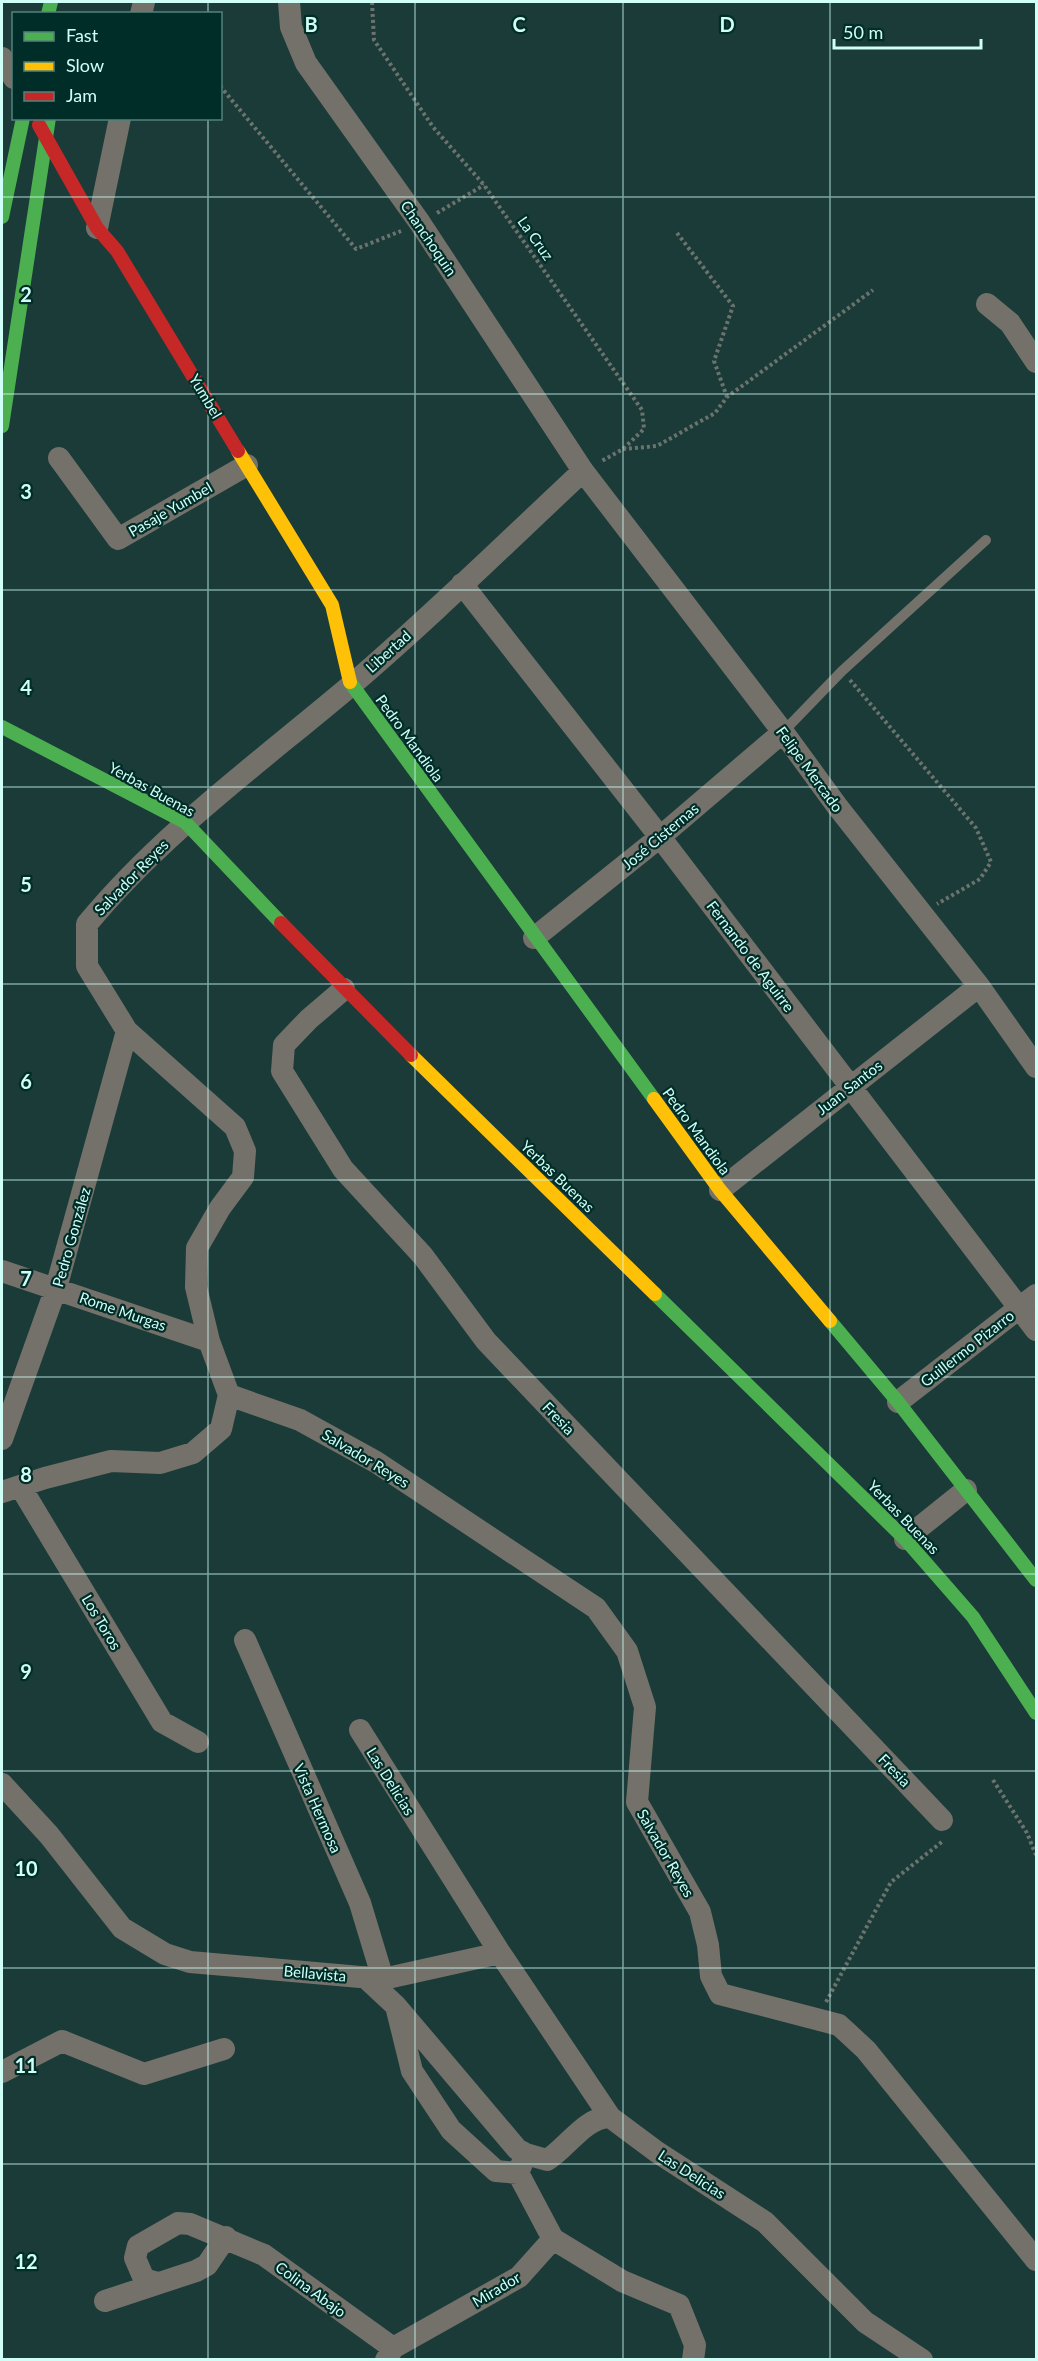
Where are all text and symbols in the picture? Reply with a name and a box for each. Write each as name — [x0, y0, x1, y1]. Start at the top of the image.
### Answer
legend — [12, 12, 222, 120]
text: B — [304, 12, 318, 36]
text: C — [512, 12, 526, 36]
text: D — [719, 12, 735, 36]
scale bar — [834, 12, 981, 50]
text: 50 m — [843, 21, 883, 43]
text: Fast — [66, 24, 99, 46]
text: Slow — [66, 54, 104, 76]
text: Jam — [66, 84, 97, 106]
street label: Chanchoquin — [397, 197, 461, 279]
street label: La Cruz — [514, 213, 558, 264]
text: 2 — [20, 282, 32, 306]
street label: Yumbel — [186, 371, 226, 421]
street label: Pasaje Yumbel — [125, 478, 215, 540]
text: 3 — [20, 479, 32, 503]
street label: Libertad — [362, 626, 414, 676]
text: 4 — [20, 675, 32, 699]
street label: Pedro Mandiola — [372, 691, 448, 785]
street label: Felipe Mercado — [773, 723, 847, 815]
street label: Yerbas Buenas — [106, 758, 198, 820]
street label: José Cisternas — [618, 799, 702, 873]
street label: Salvador Reyes — [90, 835, 172, 919]
text: 5 — [20, 872, 32, 896]
street label: Fernando de Aguirre — [703, 897, 799, 1015]
street label: Juan Santos — [813, 1056, 885, 1118]
text: 6 — [20, 1069, 32, 1093]
street label: Pedro Mandiola — [659, 1084, 735, 1178]
street label: Yerbas Buenas — [517, 1136, 599, 1216]
street label: Pedro González — [48, 1185, 94, 1289]
text: 7 — [20, 1266, 32, 1290]
street label: Rome Murgas — [77, 1288, 169, 1334]
street label: Guillermo Pizarro — [917, 1306, 1017, 1390]
street label: Fresia — [539, 1398, 579, 1438]
street label: Salvador Reyes — [319, 1425, 413, 1491]
text: 8 — [20, 1462, 32, 1486]
street label: Yerbas Buenas — [864, 1476, 944, 1558]
street label: Los Toros — [79, 1591, 125, 1653]
text: 9 — [20, 1659, 32, 1683]
street label: Las Delicias — [363, 1744, 419, 1818]
street label: Fresia — [875, 1750, 915, 1790]
street label: Vista Hermosa — [290, 1760, 346, 1856]
street label: Salvador Reyes — [634, 1806, 698, 1900]
text: 10 — [14, 1856, 38, 1880]
street label: Bellavista — [283, 1961, 347, 1985]
text: 11 — [14, 2053, 38, 2077]
street label: Las Delicias — [655, 2146, 729, 2202]
text: 12 — [14, 2249, 38, 2273]
street label: Colina Abajo — [272, 2257, 350, 2321]
street label: Mirador — [469, 2267, 524, 2310]

